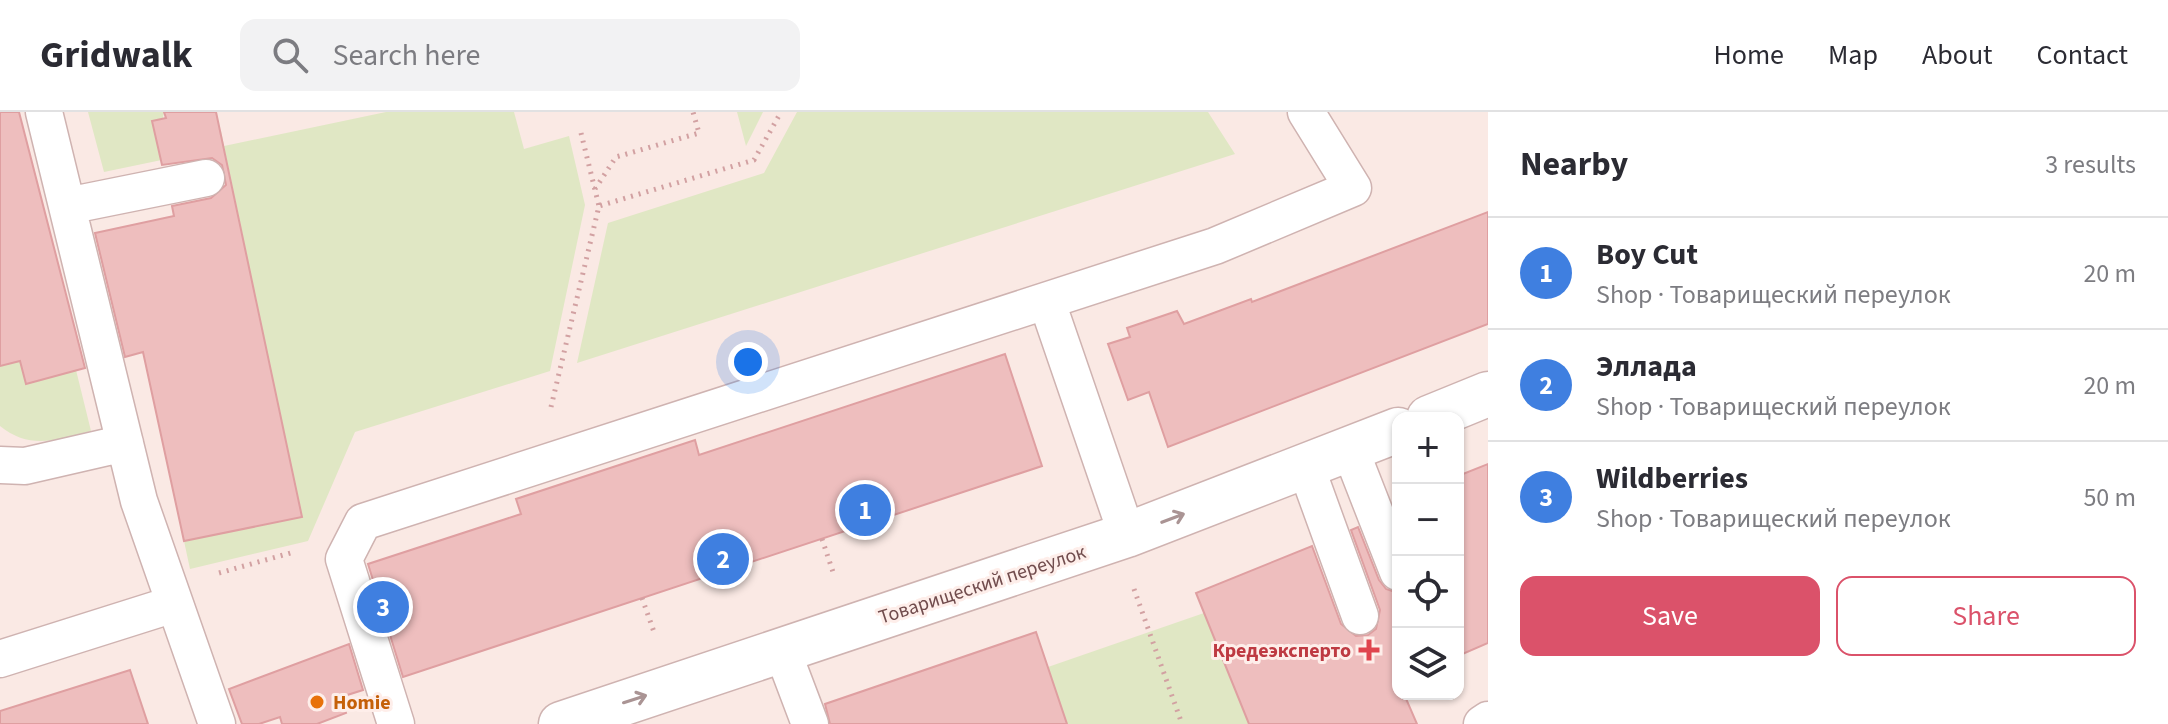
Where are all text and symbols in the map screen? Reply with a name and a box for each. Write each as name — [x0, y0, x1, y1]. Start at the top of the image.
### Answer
search box — [240, 19, 800, 91]
text: Gridwalk — [40, 28, 192, 82]
icon: search — [268, 33, 312, 77]
text: Search here — [332, 34, 480, 77]
text: Home — [1713, 35, 1784, 75]
text: Map — [1828, 35, 1878, 75]
text: About — [1922, 35, 1993, 75]
text: Contact — [2037, 35, 2128, 75]
text: Nearby — [1520, 140, 1628, 189]
text: 3 results — [2045, 146, 2136, 183]
text: Boy Cut — [1596, 233, 1698, 276]
text: 1 — [1539, 255, 1553, 292]
text: 20 m — [2083, 255, 2136, 292]
text: Shop · Товарищеский переулок — [1596, 276, 1951, 313]
your location — [728, 342, 768, 382]
text: Эллада — [1596, 345, 1697, 388]
text: 2 — [1539, 367, 1553, 404]
text: 20 m — [2083, 367, 2136, 404]
text: Shop · Товарищеский переулок — [1596, 388, 1951, 425]
map controls — [1392, 412, 1464, 700]
button: + — [1392, 412, 1464, 484]
text: Wildberries — [1596, 457, 1748, 500]
text: 3 — [1539, 479, 1553, 516]
text: 50 m — [2083, 479, 2136, 516]
pin: 1 — [839, 480, 891, 540]
button: − — [1392, 484, 1464, 556]
text: Shop · Товарищеский переулок — [1596, 500, 1951, 537]
one-way arrow — [1160, 510, 1185, 524]
pin: 2 — [697, 529, 749, 589]
street label: Товарищеский переулок — [875, 538, 1090, 632]
button: locate — [1392, 556, 1464, 628]
button: Save — [1520, 576, 1820, 656]
button: Share — [1836, 576, 2136, 656]
pin: 3 — [357, 577, 409, 637]
button: layers — [1392, 628, 1464, 700]
place label: Кредеэксперто — [1212, 637, 1351, 665]
marker: Кредеэксперто — [1358, 639, 1380, 661]
place label: Homie — [333, 689, 391, 717]
one-way arrow — [622, 691, 647, 706]
marker: Homie — [308, 693, 326, 711]

